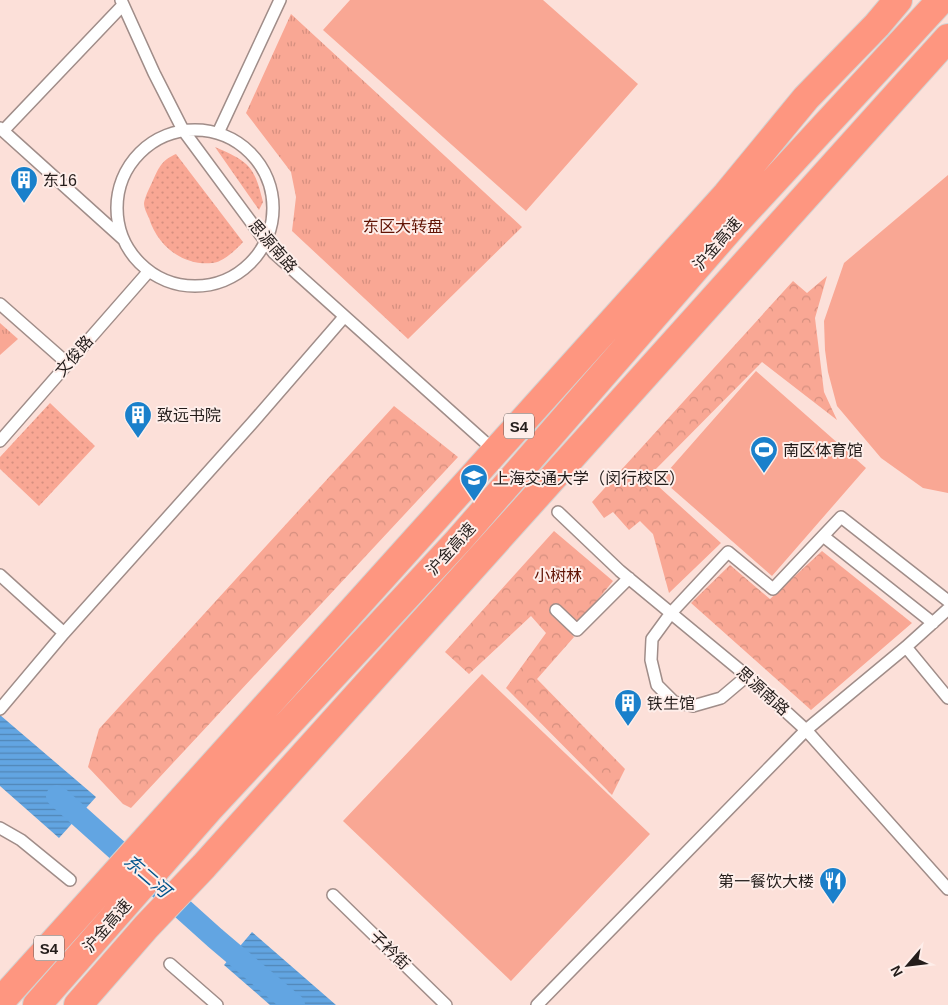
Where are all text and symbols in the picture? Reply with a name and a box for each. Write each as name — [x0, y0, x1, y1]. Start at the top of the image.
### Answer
building icon: 东16 — [9, 165, 39, 204]
place label: 东16 — [43, 172, 77, 189]
street label: 沪金高速 — [690, 214, 744, 274]
street label: 思源南路 — [246, 216, 300, 276]
park label: 东区大转盘 — [363, 218, 443, 235]
street label: 文俊路 — [52, 332, 96, 380]
building icon: 致远书院 — [123, 400, 153, 439]
place label: 致远书院 — [157, 406, 221, 424]
road number: S4 — [504, 414, 534, 438]
sports icon: 南区体育馆 — [749, 435, 779, 474]
place label: 南区体育馆 — [783, 442, 863, 459]
school or university icon: 上海交通大学（闵行校区） — [459, 463, 489, 502]
place label: 上海交通大学（闵行校区） — [493, 470, 685, 487]
street label: 沪金高速 — [423, 520, 479, 578]
park label: 小树林 — [534, 567, 582, 584]
street label: 思源南路 — [734, 663, 792, 719]
building icon: 铁生馆 — [613, 688, 643, 727]
place label: 铁生馆 — [647, 695, 695, 712]
water label: 东二河 — [120, 851, 176, 903]
restaurant icon: 第一餐饮大楼 — [818, 866, 848, 905]
place label: 第一餐饮大楼 — [718, 873, 814, 890]
street label: 沪金高速 — [80, 896, 134, 956]
street label: 子衿街 — [367, 927, 413, 973]
road number: S4 — [34, 936, 64, 960]
north arrow — [883, 940, 933, 990]
text: N — [887, 963, 906, 979]

